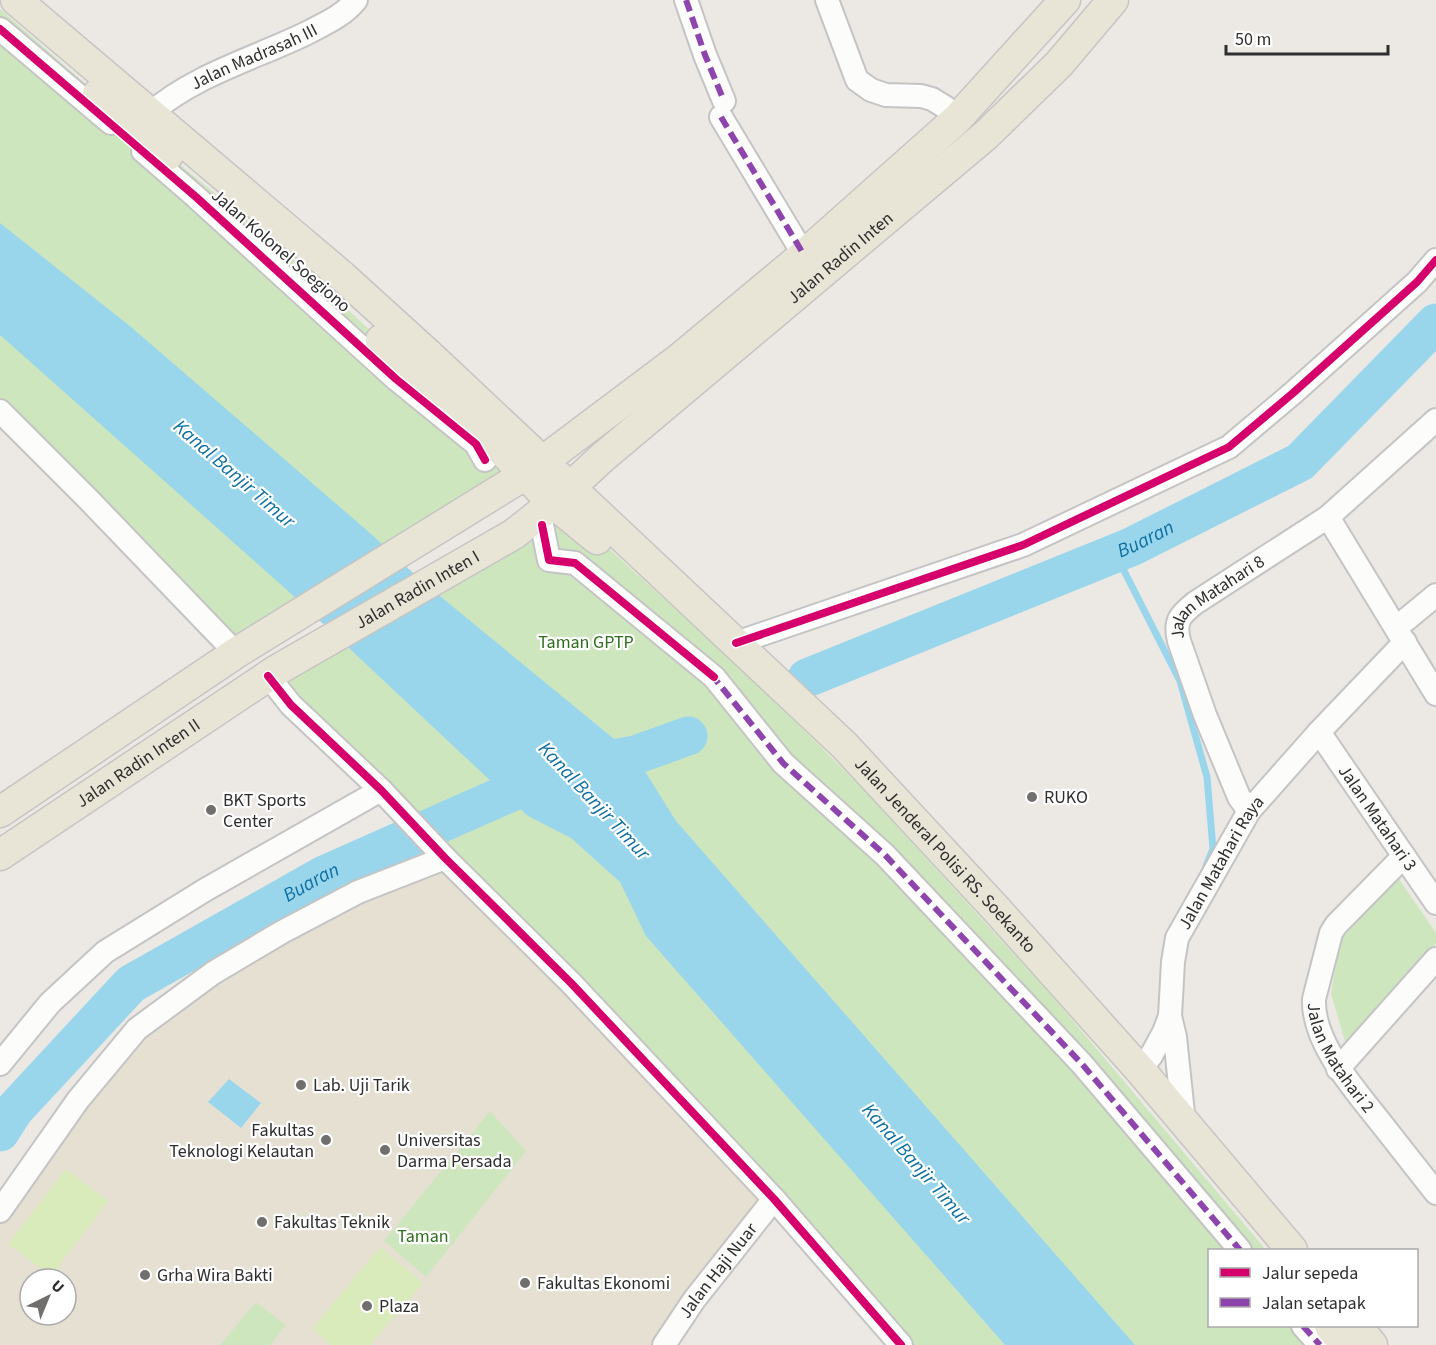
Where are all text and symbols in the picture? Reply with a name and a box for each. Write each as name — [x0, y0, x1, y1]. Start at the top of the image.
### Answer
street label: Jalan Madrasah III — [186, 17, 322, 96]
scale bar — [1226, 18, 1388, 56]
text: 50 m — [1235, 27, 1271, 52]
street label: Jalan Kolonel Soegiono — [206, 183, 356, 319]
street label: Jalan Radin Inten — [782, 206, 898, 309]
water label: Kanal Banjir Timur — [167, 413, 302, 536]
water label: Buaran — [1113, 513, 1179, 565]
street label: Jalan Radin Inten I — [351, 544, 484, 635]
street label: Jalan Matahari 8 — [1165, 549, 1269, 641]
park label: Taman GPTP — [538, 630, 634, 655]
street label: Jalan Radin Inten II — [71, 712, 205, 813]
water label: Kanal Banjir Timur — [532, 736, 657, 867]
street label: Jalan Jenderal Polisi RS. Soekanto — [849, 752, 1042, 958]
street label: Jalan Matahari 3 — [1332, 760, 1423, 876]
place label: RUKO — [1044, 785, 1088, 810]
place label: BKT Sports Center — [223, 788, 306, 834]
marker: RUKO — [1025, 790, 1039, 804]
street label: Jalan Matahari Raya — [1172, 790, 1270, 934]
marker: BKT Sports Center — [204, 803, 218, 817]
water label: Buaran — [278, 856, 344, 909]
street label: Jalan Matahari 2 — [1301, 1002, 1381, 1118]
place label: Lab. Uji Tarik — [313, 1073, 410, 1098]
marker: Lab. Uji Tarik — [294, 1078, 308, 1092]
water label: Kanal Banjir Timur — [855, 1097, 978, 1232]
place label: Fakultas Teknologi Kelautan — [169, 1118, 314, 1164]
place label: Universitas Darma Persada — [397, 1128, 512, 1174]
marker: Fakultas Teknologi Kelautan — [319, 1133, 333, 1147]
marker: Universitas Darma Persada — [378, 1143, 392, 1157]
place label: Fakultas Teknik — [274, 1210, 390, 1235]
marker: Fakultas Teknik — [255, 1215, 269, 1229]
street label: Jalan Haji Nuar — [673, 1217, 763, 1323]
park label: Taman — [397, 1224, 449, 1249]
legend — [1208, 1249, 1418, 1327]
text: Jalur sepeda — [1262, 1261, 1358, 1286]
place label: Grha Wira Bakti — [157, 1263, 273, 1288]
north arrow — [18, 1267, 78, 1327]
marker: Grha Wira Bakti — [138, 1268, 152, 1282]
place label: Fakultas Ekonomi — [537, 1271, 670, 1296]
text: U — [46, 1275, 69, 1298]
marker: Fakultas Ekonomi — [518, 1276, 532, 1290]
text: Jalan setapak — [1262, 1291, 1366, 1316]
place label: Plaza — [379, 1294, 419, 1319]
marker: Plaza — [360, 1299, 374, 1313]

